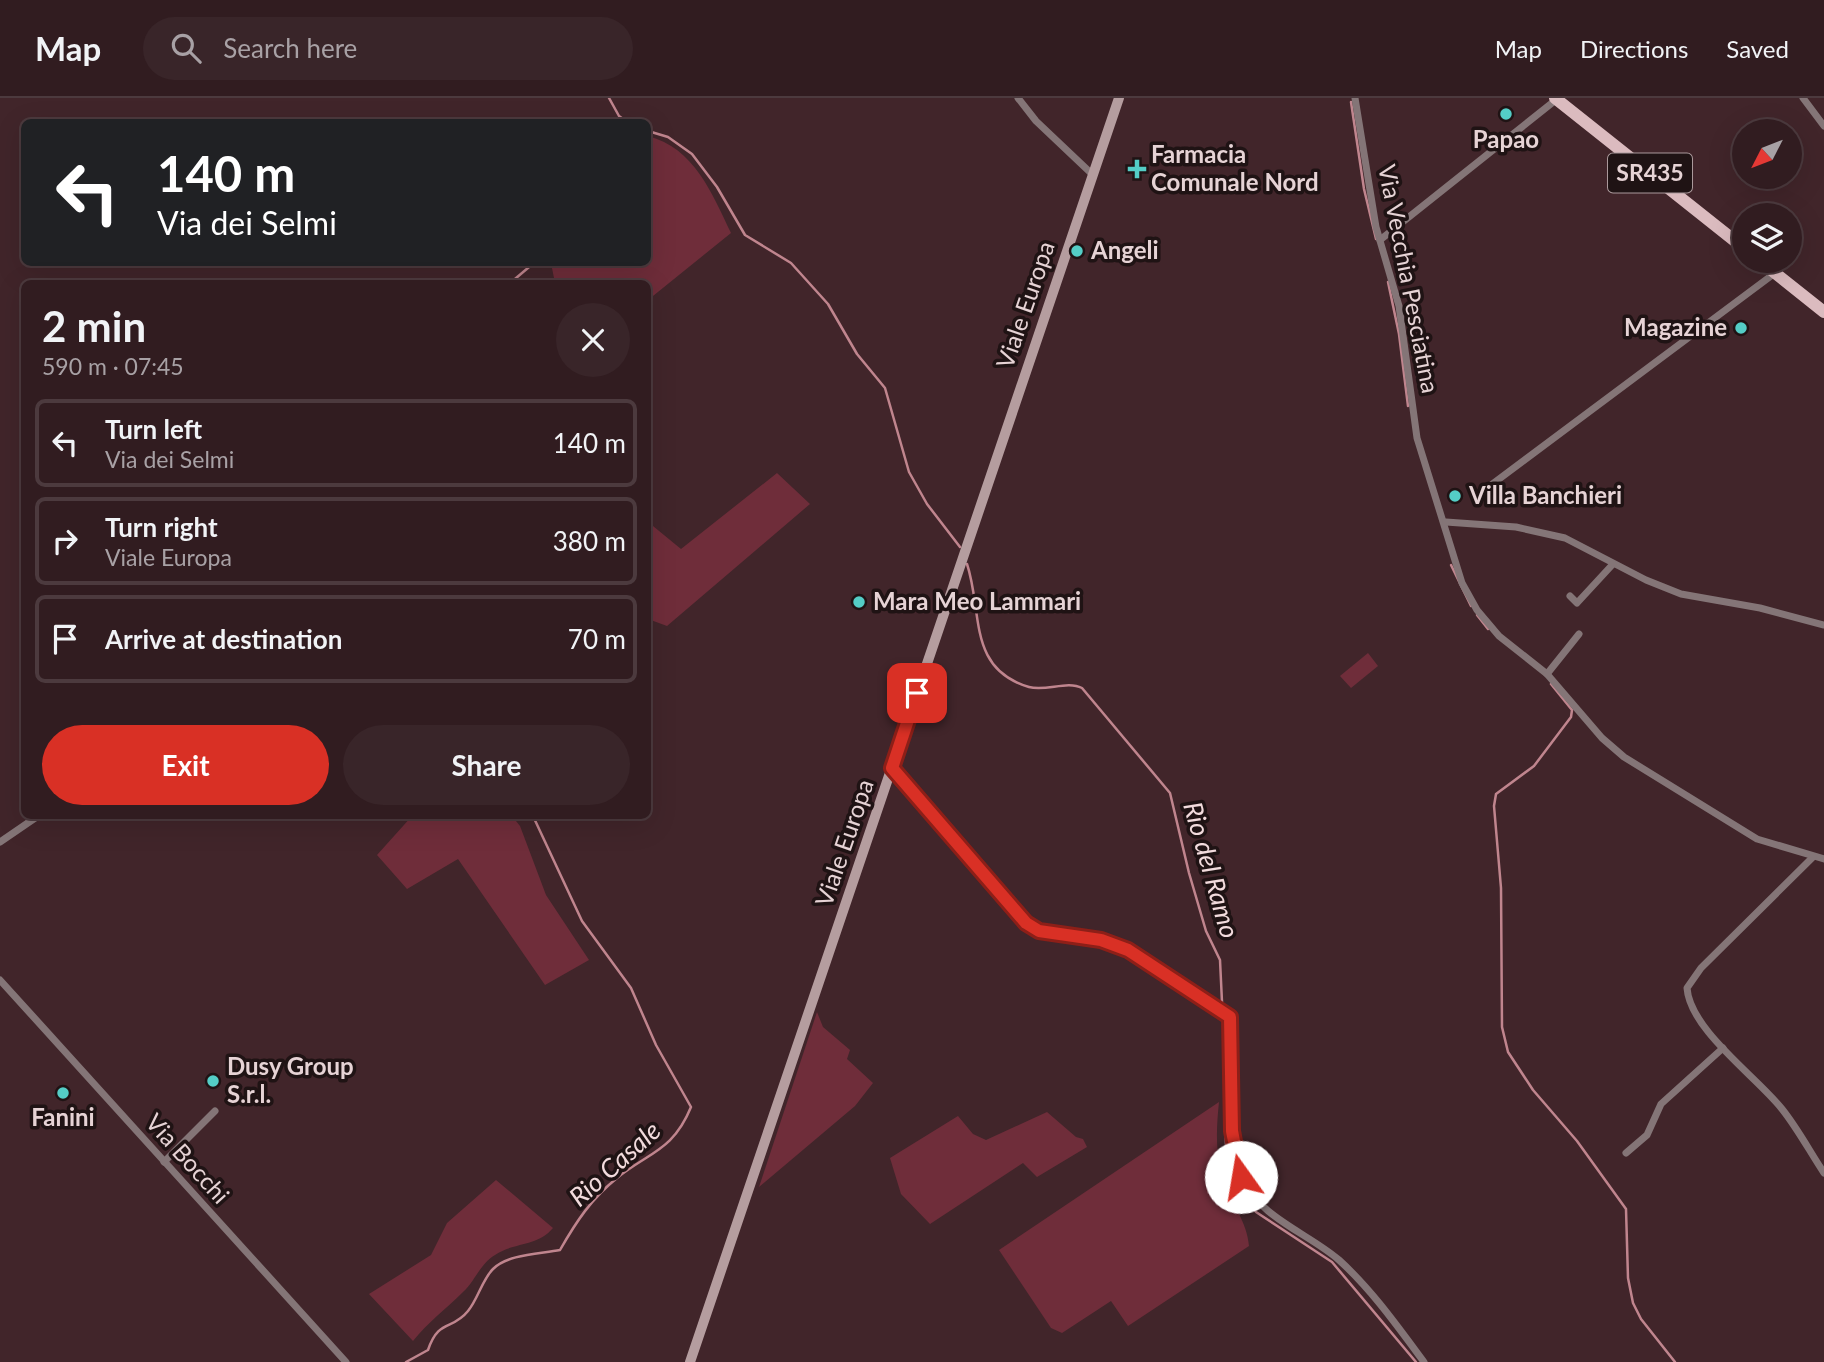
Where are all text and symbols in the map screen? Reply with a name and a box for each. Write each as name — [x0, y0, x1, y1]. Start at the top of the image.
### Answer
search box — [143, 17, 633, 80]
text: Map — [35, 28, 101, 68]
icon: search — [167, 29, 205, 67]
text: Search here — [223, 32, 357, 64]
text: Map — [1495, 34, 1542, 63]
text: Directions — [1580, 34, 1688, 63]
text: Saved — [1726, 34, 1789, 63]
marker: Papao — [1498, 106, 1514, 122]
north arrow — [1732, 119, 1802, 189]
map controls — [1732, 119, 1802, 273]
place label: Papao — [1473, 124, 1539, 153]
place label: Farmacia Comunale Nord — [1151, 139, 1319, 196]
text: 140 m — [157, 144, 295, 202]
icon: left — [42, 147, 133, 238]
road number: SR435 — [1608, 153, 1692, 192]
marker: Farmacia Comunale Nord — [1129, 161, 1145, 177]
street label: Via Vecchia Pesciatina — [1373, 162, 1446, 395]
text: Via dei Selmi — [157, 203, 337, 242]
button: layers — [1732, 203, 1802, 273]
place label: Angeli — [1090, 235, 1159, 264]
street label: Viale Europa — [989, 237, 1060, 372]
marker: Angeli — [1069, 243, 1085, 259]
text: 2 min — [42, 301, 146, 351]
button: close — [556, 303, 630, 377]
place label: Magazine — [1624, 312, 1727, 341]
marker: Magazine — [1733, 320, 1749, 336]
text: 590 m · 07:45 — [42, 352, 184, 380]
text: Turn left — [105, 413, 202, 445]
icon: left — [46, 424, 84, 462]
text: 140 m — [553, 427, 626, 459]
text: Via dei Selmi — [105, 445, 234, 473]
place label: Villa Banchieri — [1468, 480, 1622, 509]
marker: Villa Banchieri — [1447, 488, 1463, 504]
text: Turn right — [105, 511, 218, 543]
icon: right — [46, 522, 84, 560]
text: 380 m — [553, 525, 626, 557]
text: Viale Europa — [105, 543, 232, 571]
place label: Mara Meo Lammari — [873, 586, 1081, 615]
marker: Mara Meo Lammari — [851, 594, 867, 610]
icon: arrive — [46, 620, 84, 658]
text: Arrive at destination — [105, 623, 342, 655]
text: 70 m — [568, 623, 626, 655]
pin — [887, 663, 947, 723]
icon: arrive — [898, 674, 936, 712]
button: Exit — [42, 725, 329, 805]
button: Share — [343, 725, 630, 805]
street label: Viale Europa — [808, 775, 879, 910]
water label: Rio del Ramo — [1177, 798, 1247, 942]
place label: Dusy Group S.r.l. — [227, 1051, 354, 1108]
marker: Dusy Group S.r.l. — [205, 1073, 221, 1089]
marker: Fanini — [55, 1085, 71, 1101]
place label: Fanini — [31, 1102, 95, 1131]
street label: Via Bocchi — [140, 1107, 236, 1209]
water label: Rio Casale — [562, 1114, 667, 1213]
position arrow — [1204, 1140, 1278, 1214]

